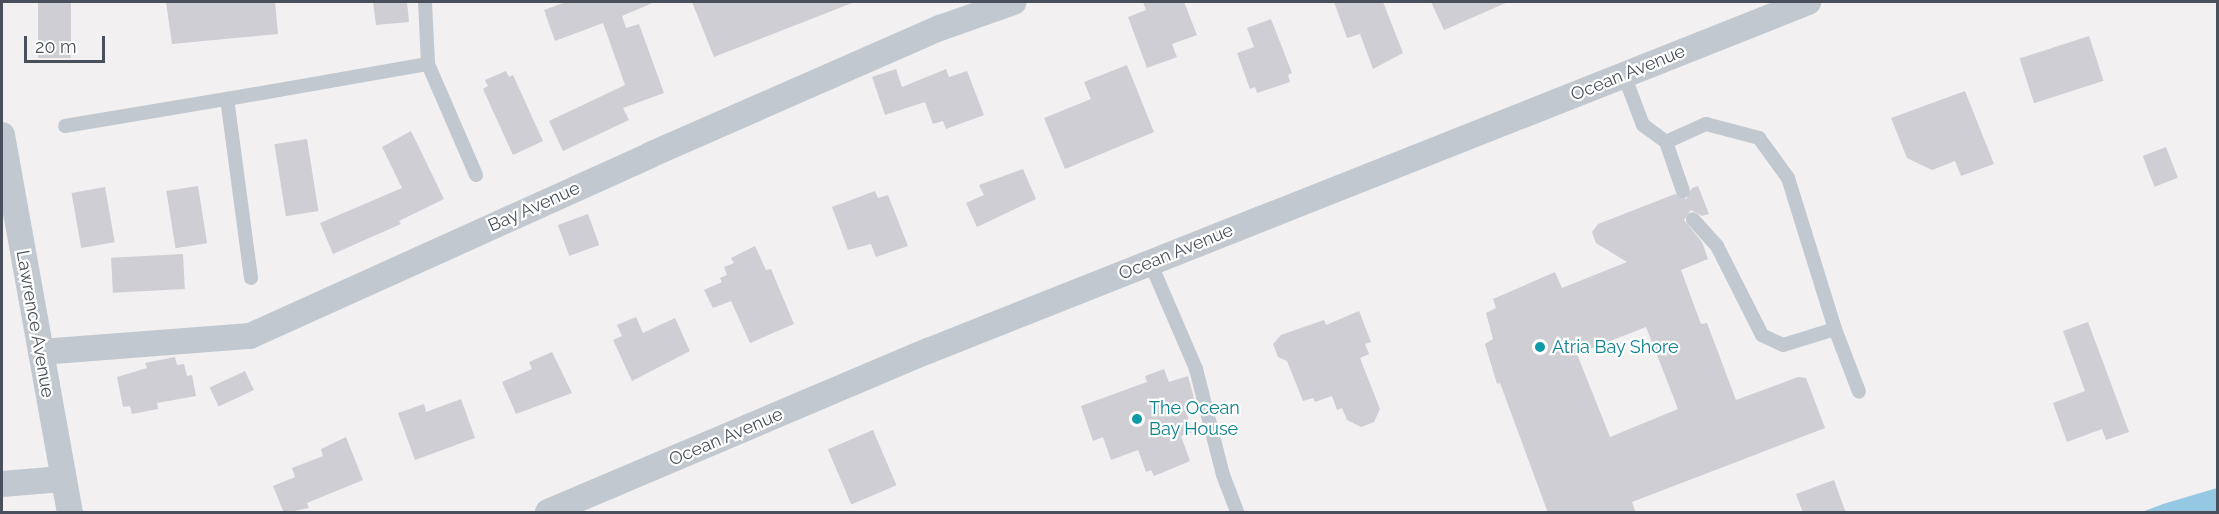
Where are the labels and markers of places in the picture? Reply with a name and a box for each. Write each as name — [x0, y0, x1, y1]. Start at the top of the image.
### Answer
place label: Atria Bay Shore — [1552, 336, 1679, 358]
marker: Atria Bay Shore — [1533, 340, 1547, 354]
place label: The Ocean Bay House — [1149, 398, 1240, 440]
marker: The Ocean Bay House — [1130, 412, 1144, 426]

